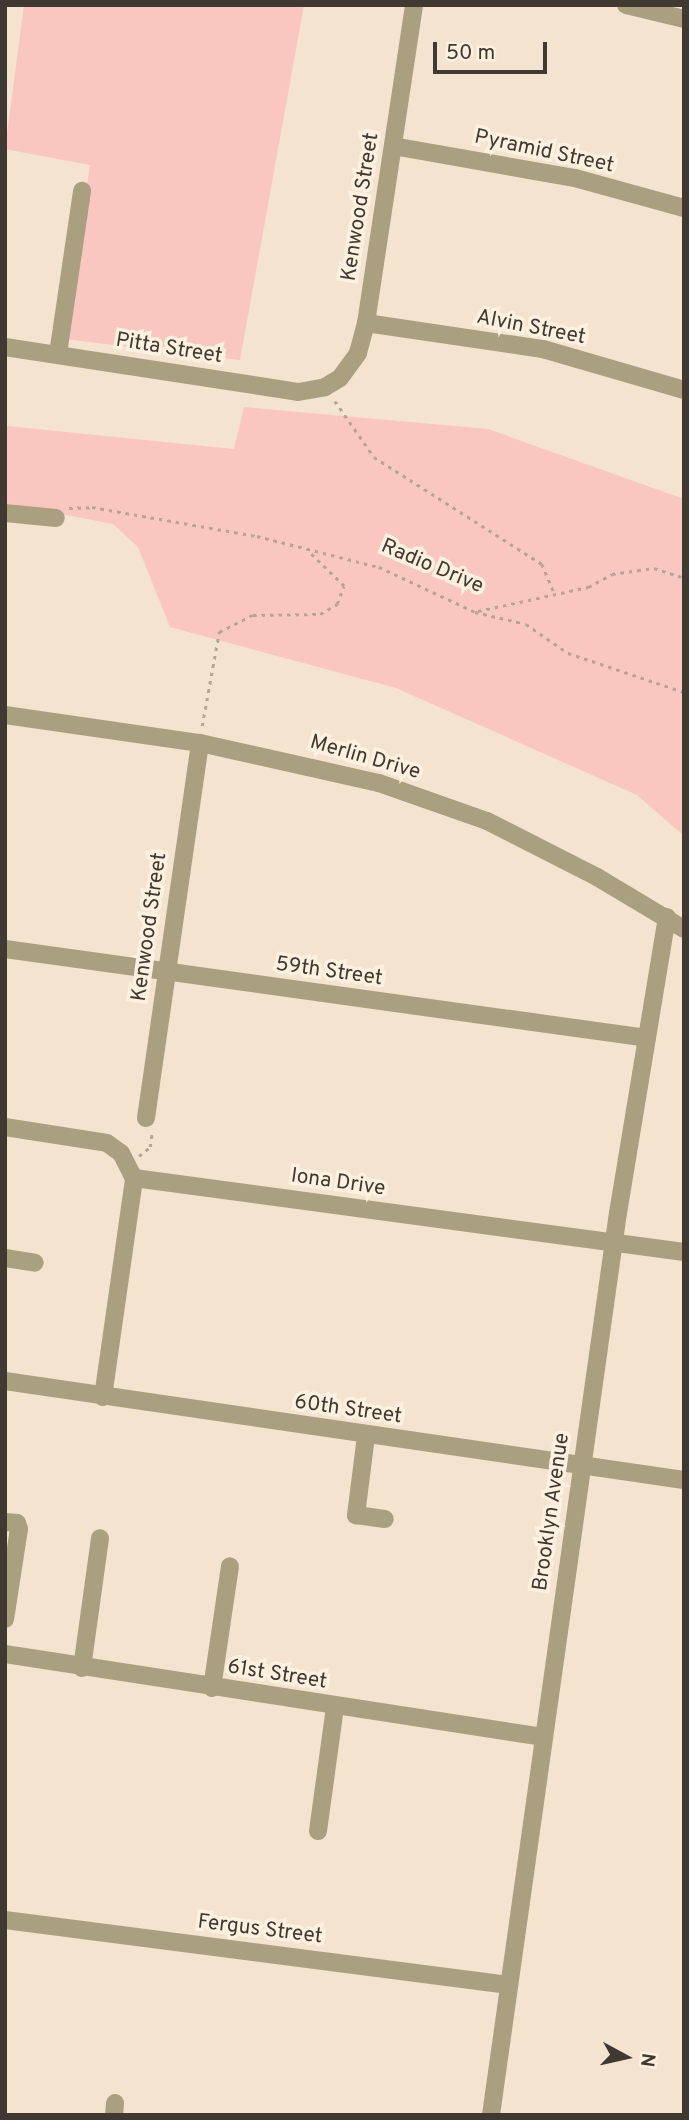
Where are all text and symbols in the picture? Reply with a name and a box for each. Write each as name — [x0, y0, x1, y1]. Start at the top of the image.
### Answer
scale bar — [437, 28, 551, 72]
text: 50 m — [446, 40, 495, 67]
street label: Pyramid Street — [472, 125, 616, 179]
street label: Kenwood Street — [337, 131, 385, 283]
street label: Alvin Street — [474, 305, 588, 351]
street label: Pitta Street — [114, 328, 224, 370]
street label: Radio Drive — [377, 534, 487, 600]
street label: Merlin Drive — [307, 730, 423, 786]
street label: Kenwood Street — [127, 851, 173, 1003]
street label: 59th Street — [274, 952, 384, 992]
street label: Iona Drive — [289, 1164, 387, 1202]
street label: 60th Street — [293, 1390, 403, 1430]
street label: Brooklyn Avenue — [528, 1431, 576, 1593]
street label: 61st Street — [226, 1655, 328, 1695]
street label: Fergus Street — [196, 1910, 324, 1950]
north arrow — [591, 2022, 661, 2092]
text: N — [634, 2051, 660, 2068]

